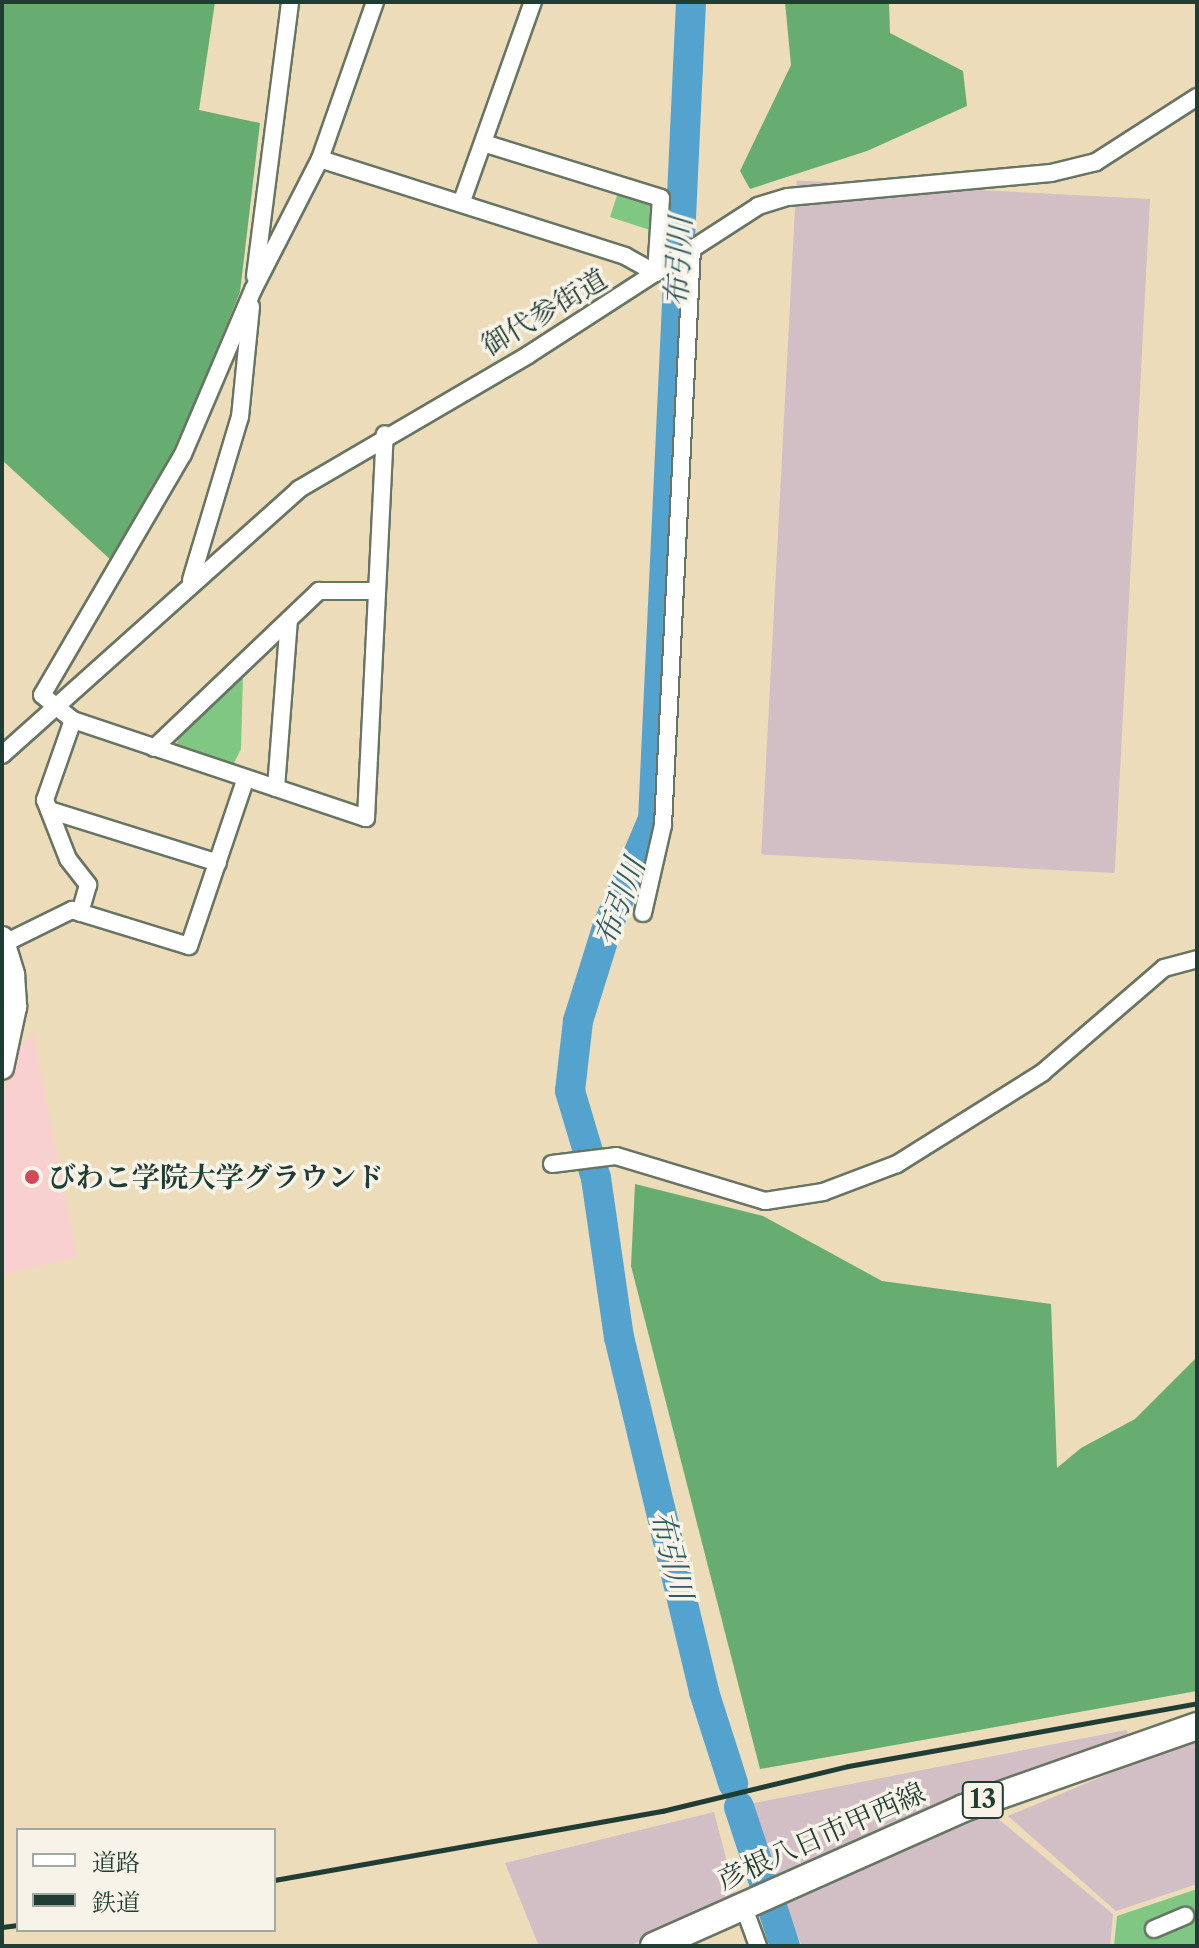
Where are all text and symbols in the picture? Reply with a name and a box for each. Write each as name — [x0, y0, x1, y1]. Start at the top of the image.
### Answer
water label: 布引川 — [659, 216, 699, 308]
street label: 御代参街道 — [475, 262, 613, 362]
water label: 布引川 — [587, 854, 653, 950]
place label: びわこ学院大学グラウンド — [48, 1160, 384, 1194]
marker: びわこ学院大学グラウンド — [23, 1168, 41, 1186]
water label: 布引川 — [643, 1507, 699, 1603]
street label: 彦根八日市甲西線 — [712, 1775, 930, 1897]
road number: 13 — [961, 1778, 1005, 1822]
legend — [16, 1828, 276, 1932]
text: 道路 — [92, 1848, 140, 1877]
text: 鉄道 — [92, 1888, 140, 1917]

